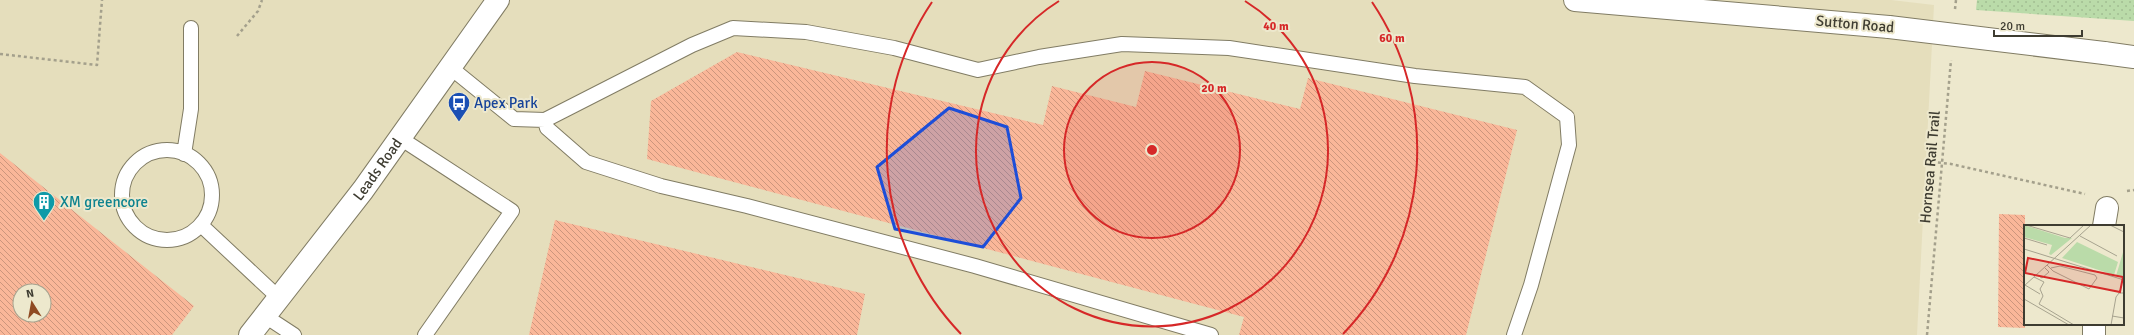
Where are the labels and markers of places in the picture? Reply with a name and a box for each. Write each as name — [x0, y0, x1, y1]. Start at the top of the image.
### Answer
bus stop icon: Apex Park — [446, 90, 472, 123]
place label: Apex Park — [474, 94, 538, 112]
centre of rings — [1145, 143, 1159, 157]
building icon: XM greencore — [31, 189, 57, 222]
place label: XM greencore — [60, 193, 148, 211]

